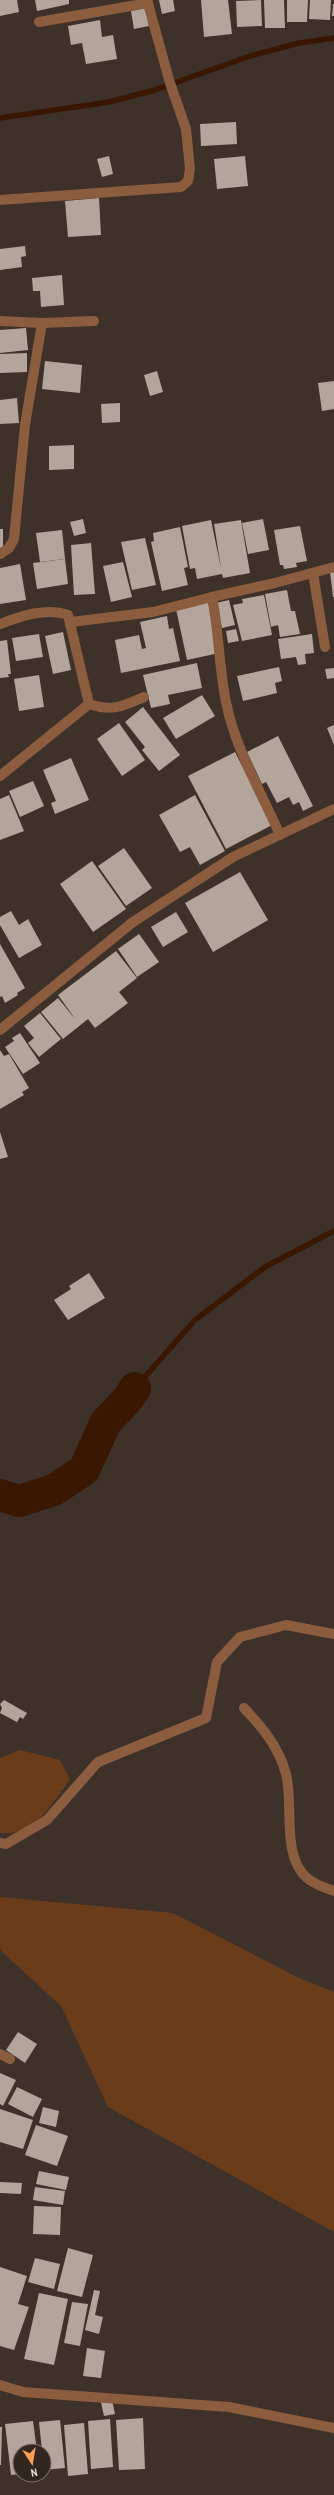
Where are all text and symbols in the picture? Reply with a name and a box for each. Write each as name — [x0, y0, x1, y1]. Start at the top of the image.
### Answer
north arrow — [12, 2443, 52, 2483]
text: N — [29, 2465, 39, 2480]

